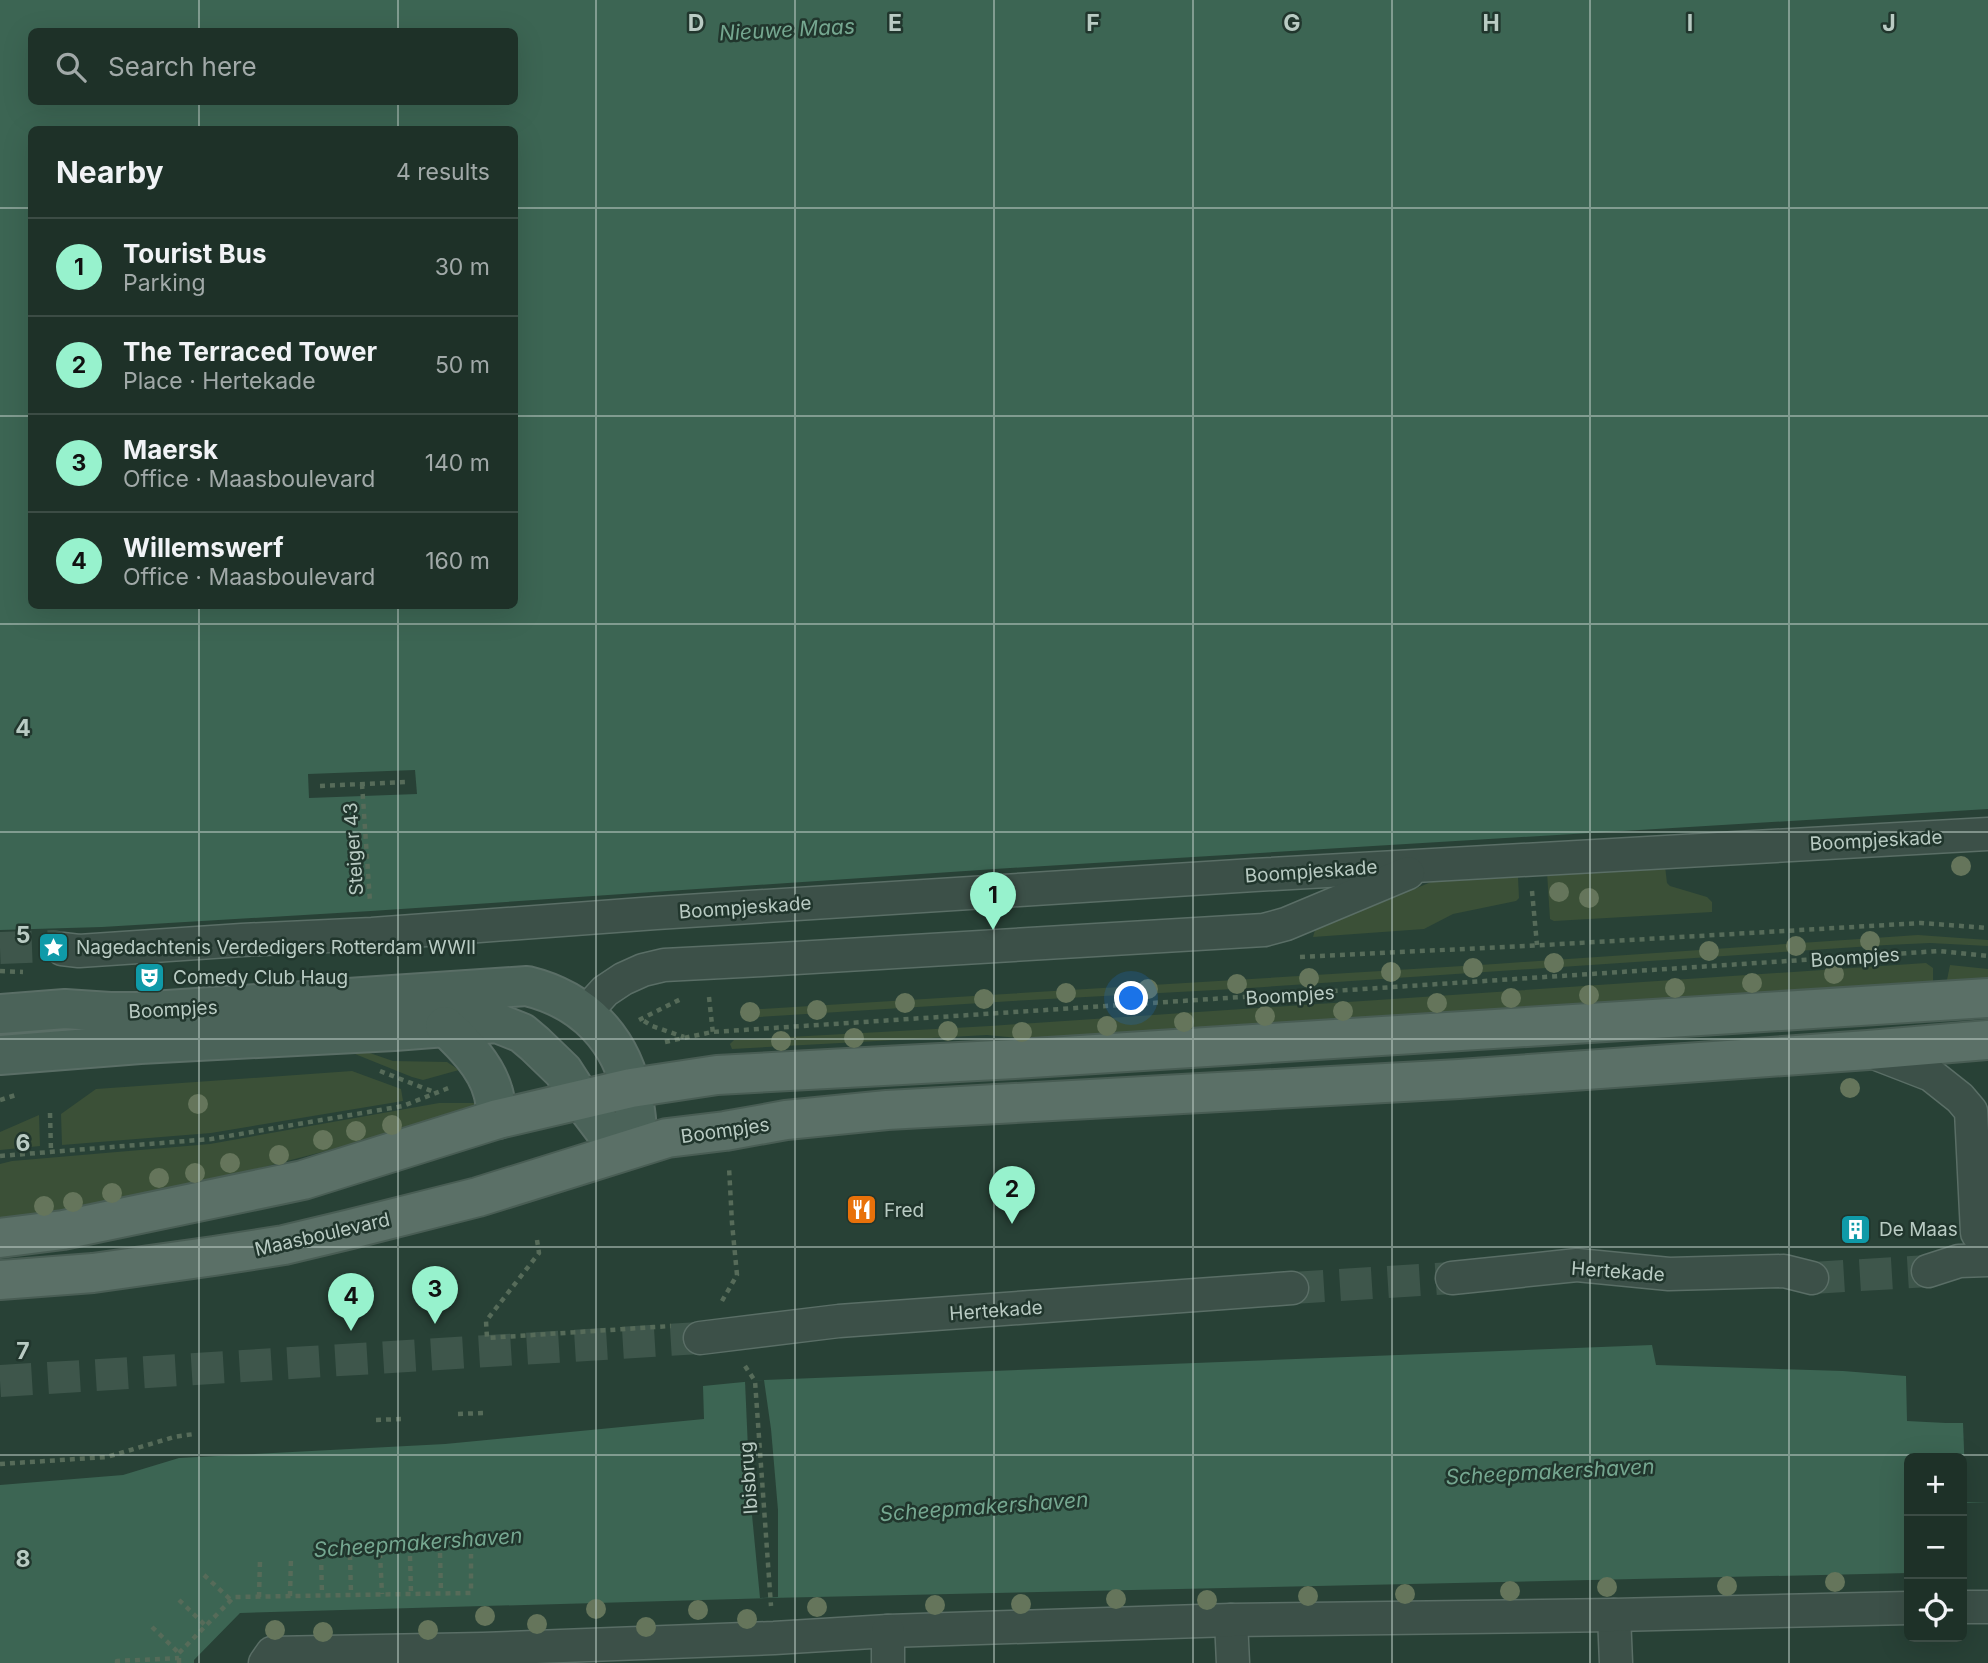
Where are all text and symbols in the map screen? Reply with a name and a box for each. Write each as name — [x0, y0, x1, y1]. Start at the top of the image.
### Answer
text: D — [688, 9, 704, 37]
text: E — [888, 9, 902, 37]
text: F — [1086, 9, 1100, 37]
text: G — [1283, 9, 1301, 37]
text: H — [1482, 9, 1500, 37]
text: I — [1687, 9, 1693, 37]
text: J — [1882, 9, 1896, 37]
water label: Nieuwe Maas — [718, 13, 856, 46]
search box — [28, 28, 518, 105]
icon: search — [52, 48, 90, 86]
text: Search here — [108, 51, 257, 82]
text: Nearby — [56, 154, 164, 190]
text: 4 results — [396, 158, 490, 186]
text: Tourist Bus — [123, 238, 266, 269]
text: 1 — [74, 253, 84, 281]
text: 30 m — [435, 253, 490, 281]
text: Parking — [123, 269, 206, 297]
text: The Terraced Tower — [123, 336, 377, 367]
text: 2 — [72, 351, 86, 379]
text: 50 m — [435, 351, 490, 379]
text: Place · Hertekade — [123, 367, 316, 395]
text: Maersk — [123, 434, 218, 465]
text: 3 — [72, 449, 86, 477]
text: 140 m — [425, 449, 490, 477]
text: Office · Maasboulevard — [123, 465, 375, 493]
text: Willemswerf — [123, 532, 284, 563]
text: 4 — [71, 547, 87, 575]
text: 160 m — [425, 547, 490, 575]
text: Office · Maasboulevard — [123, 563, 375, 591]
text: 4 — [15, 714, 31, 742]
street label: Steiger 43 — [339, 802, 368, 896]
street label: Boompjeskade — [1809, 826, 1943, 855]
street label: Boompjeskade — [1244, 855, 1378, 888]
pin: 1 — [970, 872, 1016, 930]
street label: Boompjeskade — [678, 891, 812, 924]
text: 5 — [16, 921, 30, 949]
place icon: Nagedachtenis Verdedigers Rotterdam WWII — [36, 930, 70, 964]
place label: Nagedachtenis Verdedigers Rotterdam WWII — [76, 936, 476, 959]
street label: Boompjes — [1810, 943, 1900, 972]
theatre icon: Comedy Club Haug — [133, 960, 167, 994]
place label: Comedy Club Haug — [173, 966, 348, 989]
your location — [1114, 981, 1148, 1015]
street label: Boompjes — [1245, 981, 1335, 1010]
street label: Boompjes — [128, 996, 218, 1023]
street label: Boompjes — [679, 1113, 771, 1148]
text: 6 — [16, 1129, 30, 1157]
pin: 2 — [989, 1166, 1035, 1224]
restaurant icon: Fred — [844, 1193, 878, 1227]
place label: Fred — [884, 1199, 924, 1222]
street label: Maasboulevard — [252, 1208, 392, 1261]
building icon: De Maas — [1839, 1212, 1873, 1246]
place label: De Maas — [1879, 1218, 1958, 1241]
street label: Hertekade — [1570, 1257, 1665, 1286]
pin: 3 — [412, 1266, 458, 1324]
pin: 4 — [328, 1273, 374, 1331]
street label: Hertekade — [949, 1296, 1044, 1325]
text: 7 — [16, 1337, 30, 1365]
street label: Ibisbrug — [734, 1441, 763, 1515]
map controls — [1904, 1453, 1967, 1642]
button: + — [1904, 1453, 1967, 1516]
water label: Scheepmakershaven — [1445, 1454, 1655, 1489]
water label: Scheepmakershaven — [879, 1487, 1089, 1526]
button: − — [1904, 1516, 1967, 1579]
water label: Scheepmakershaven — [313, 1523, 523, 1562]
text: 8 — [16, 1545, 30, 1573]
button: locate — [1904, 1579, 1967, 1642]

